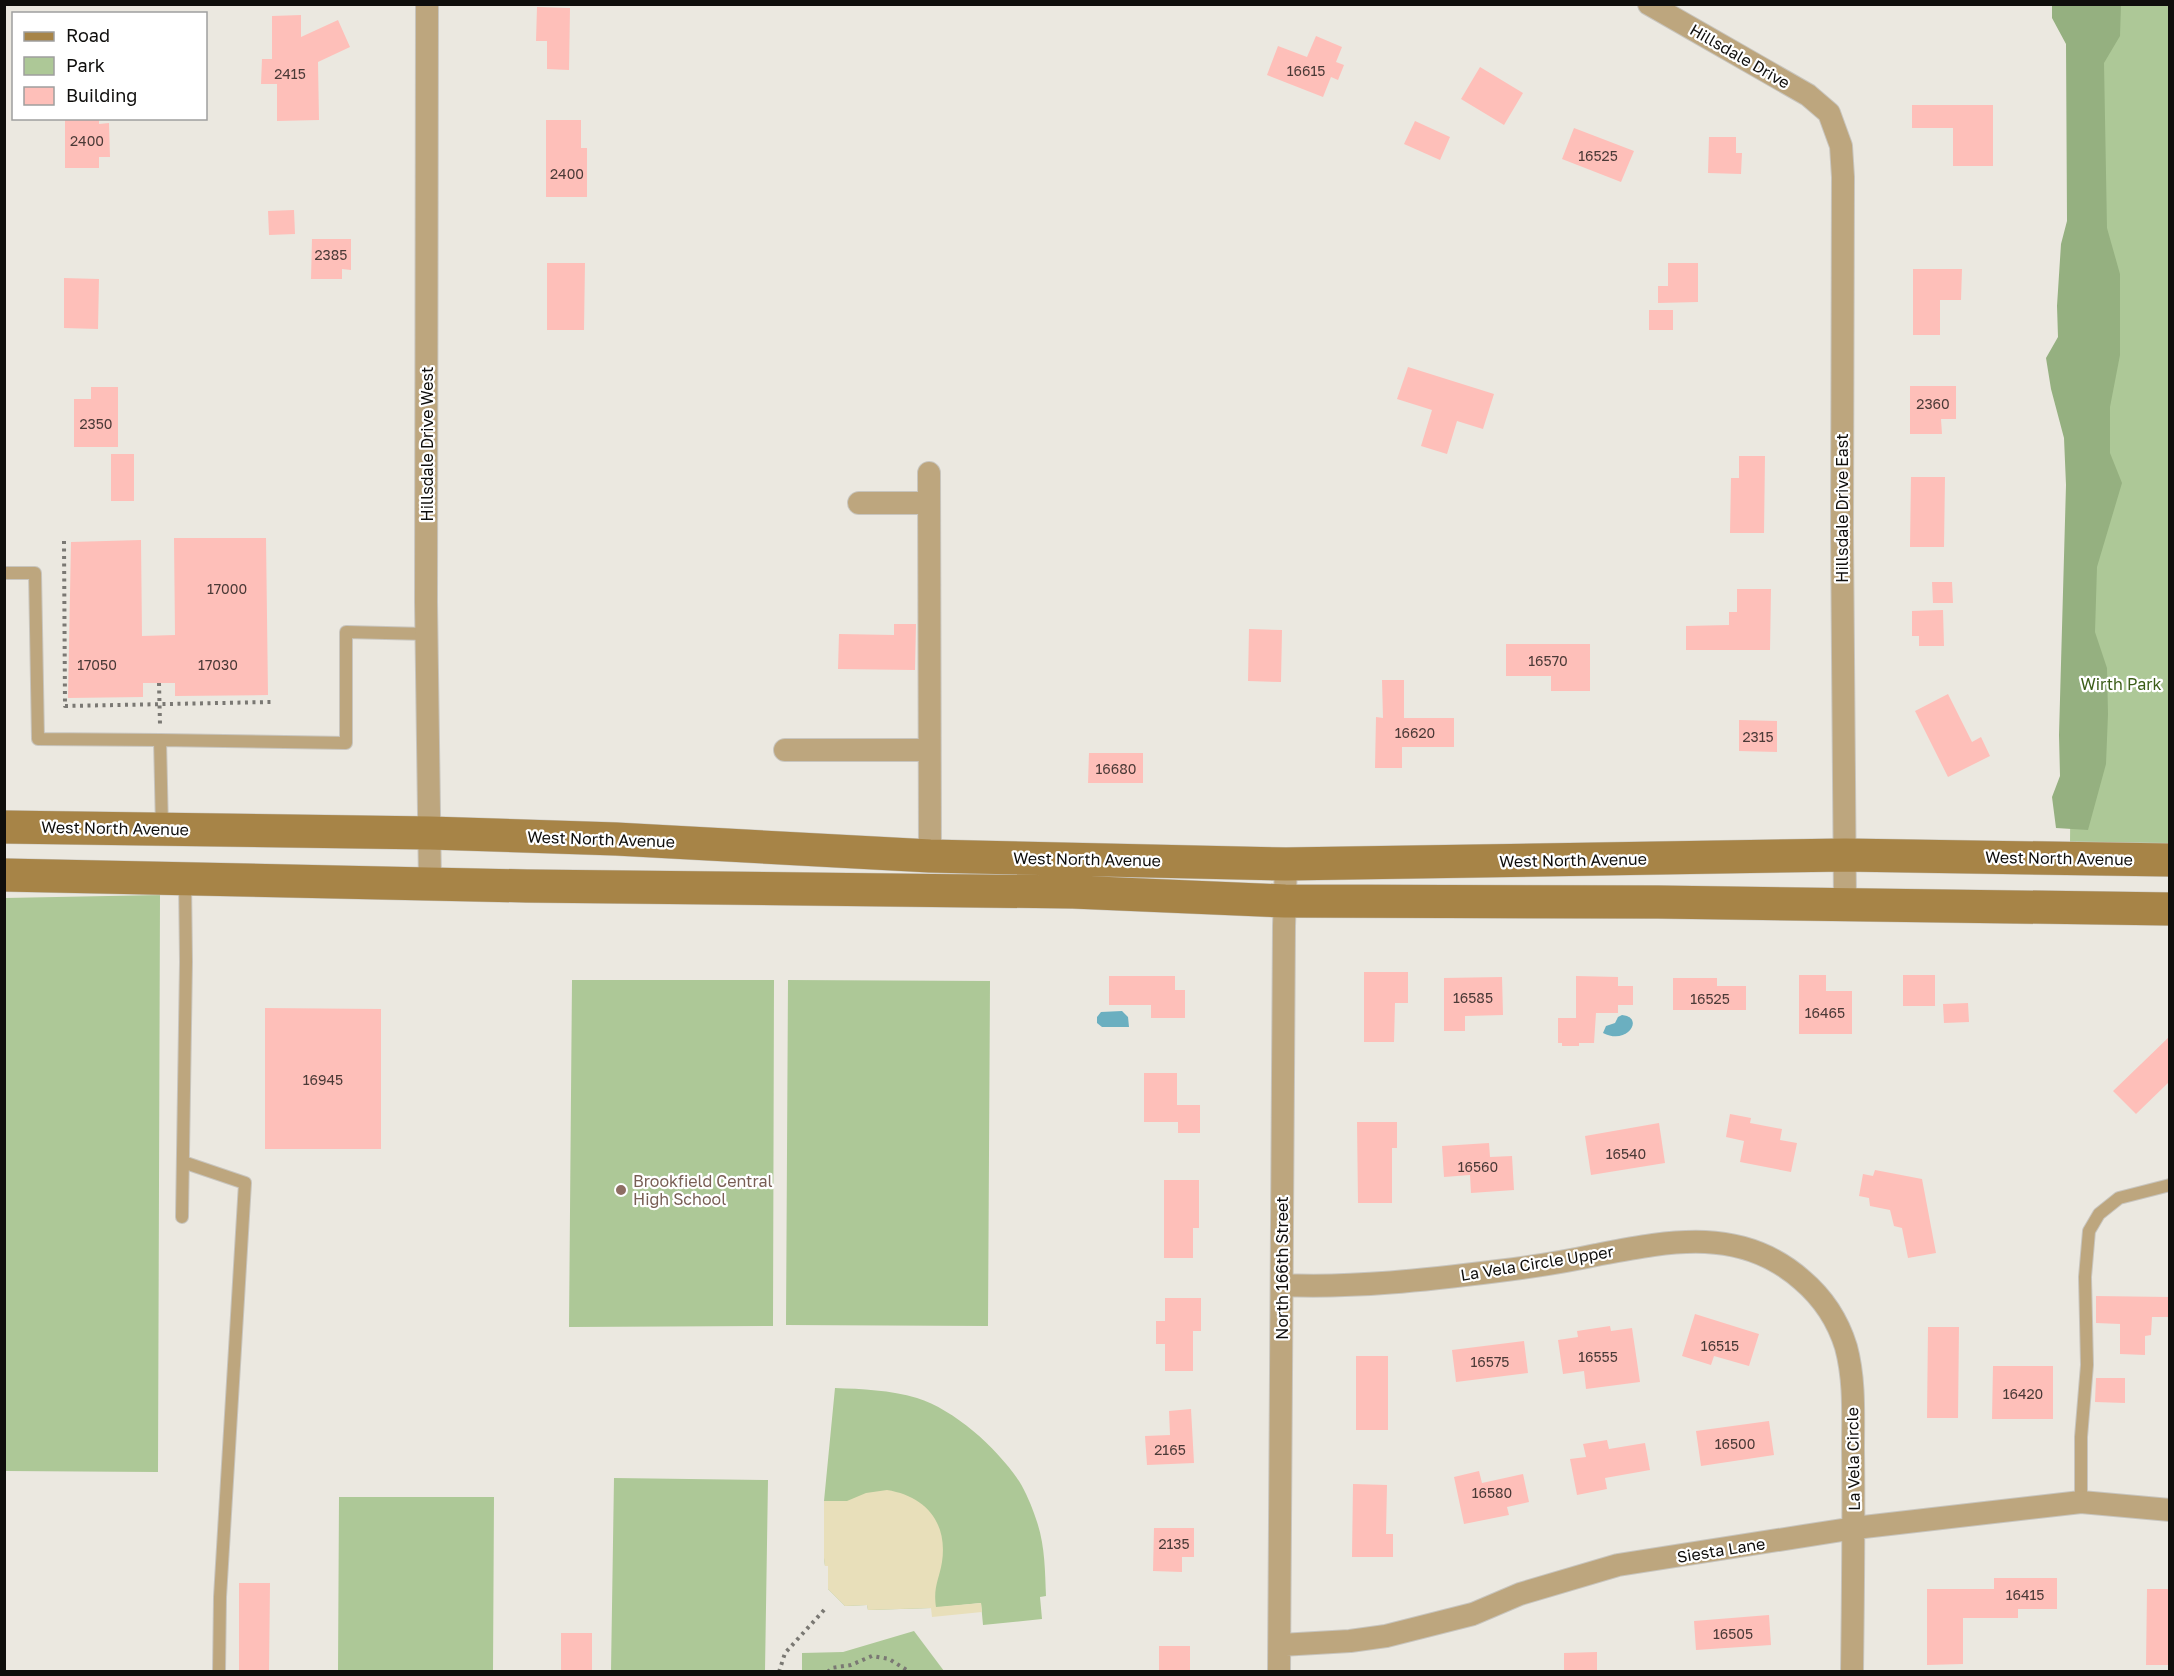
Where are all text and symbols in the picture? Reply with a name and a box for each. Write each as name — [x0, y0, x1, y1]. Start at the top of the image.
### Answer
legend — [12, 12, 207, 120]
street label: Hillsdale Drive — [1687, 19, 1793, 93]
text: Road — [66, 24, 110, 46]
text: Park — [66, 54, 105, 76]
house number: 16615 — [1287, 62, 1325, 79]
house number: 2415 — [274, 65, 306, 82]
text: Building — [66, 84, 137, 106]
house number: 2400 — [70, 132, 104, 149]
house number: 16525 — [1578, 147, 1618, 164]
house number: 2400 — [550, 165, 584, 182]
house number: 2385 — [315, 246, 347, 263]
street label: Hillsdale Drive West — [417, 367, 437, 521]
house number: 2360 — [1916, 395, 1950, 412]
house number: 2350 — [79, 415, 113, 432]
street label: Hillsdale Drive East — [1832, 433, 1852, 583]
house number: 17000 — [207, 580, 247, 597]
house number: 16570 — [1528, 652, 1568, 669]
house number: 17050 — [77, 656, 117, 673]
house number: 17030 — [198, 656, 238, 673]
park label: Wirth Park — [2080, 674, 2162, 694]
house number: 16620 — [1395, 724, 1435, 741]
house number: 2315 — [1742, 728, 1774, 745]
house number: 16680 — [1096, 760, 1136, 777]
street label: West North Avenue — [41, 817, 189, 839]
street label: West North Avenue — [527, 826, 675, 852]
street label: West North Avenue — [1985, 847, 2133, 869]
street label: West North Avenue — [1013, 848, 1161, 870]
street label: West North Avenue — [1499, 849, 1647, 871]
house number: 16585 — [1453, 989, 1493, 1006]
house number: 16525 — [1690, 990, 1730, 1007]
house number: 16465 — [1805, 1004, 1845, 1021]
house number: 16945 — [303, 1071, 343, 1088]
house number: 16540 — [1606, 1145, 1646, 1162]
house number: 16560 — [1458, 1158, 1498, 1175]
place label: Brookfield Central High School — [633, 1171, 773, 1209]
marker: Brookfield Central High School — [614, 1183, 628, 1197]
street label: North 166th Street — [1272, 1196, 1292, 1340]
street label: La Vela Circle Upper — [1459, 1241, 1615, 1285]
house number: 16515 — [1701, 1337, 1739, 1354]
house number: 16555 — [1578, 1348, 1618, 1365]
house number: 16575 — [1471, 1353, 1509, 1370]
house number: 16420 — [2003, 1385, 2043, 1402]
street label: La Vela Circle — [1842, 1407, 1864, 1511]
house number: 16500 — [1715, 1435, 1755, 1452]
house number: 2165 — [1154, 1441, 1186, 1458]
house number: 16580 — [1472, 1484, 1512, 1501]
street label: Siesta Lane — [1675, 1533, 1767, 1567]
house number: 2135 — [1158, 1535, 1190, 1552]
house number: 16415 — [2006, 1586, 2044, 1603]
house number: 16505 — [1713, 1625, 1753, 1642]

